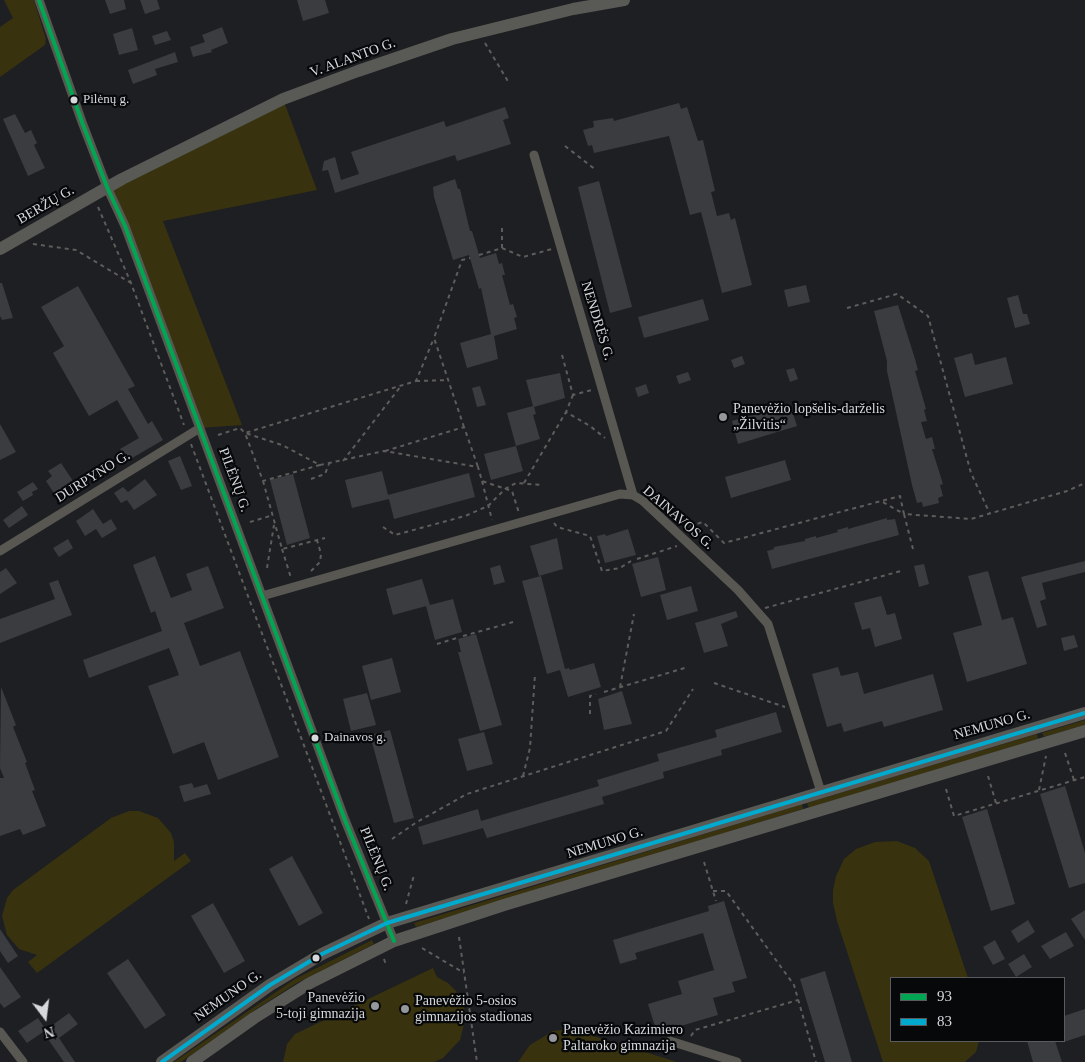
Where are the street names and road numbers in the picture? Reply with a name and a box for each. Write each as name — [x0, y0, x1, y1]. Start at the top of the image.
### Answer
street label: V. ALANTO G. — [308, 35, 398, 81]
street label: BERŽŲ G. — [15, 182, 77, 228]
street label: NENDRĖS G. — [577, 279, 617, 363]
street label: PILĖNŲ G. — [215, 446, 253, 514]
street label: DURPYNO G. — [53, 447, 133, 507]
street label: DAINAVOS G. — [639, 483, 717, 553]
street label: NEMUNO G. — [952, 706, 1032, 744]
street label: NEMUNO G. — [565, 823, 645, 863]
street label: PILĖNŲ G. — [356, 825, 396, 893]
street label: NEMUNO G. — [191, 967, 265, 1025]

